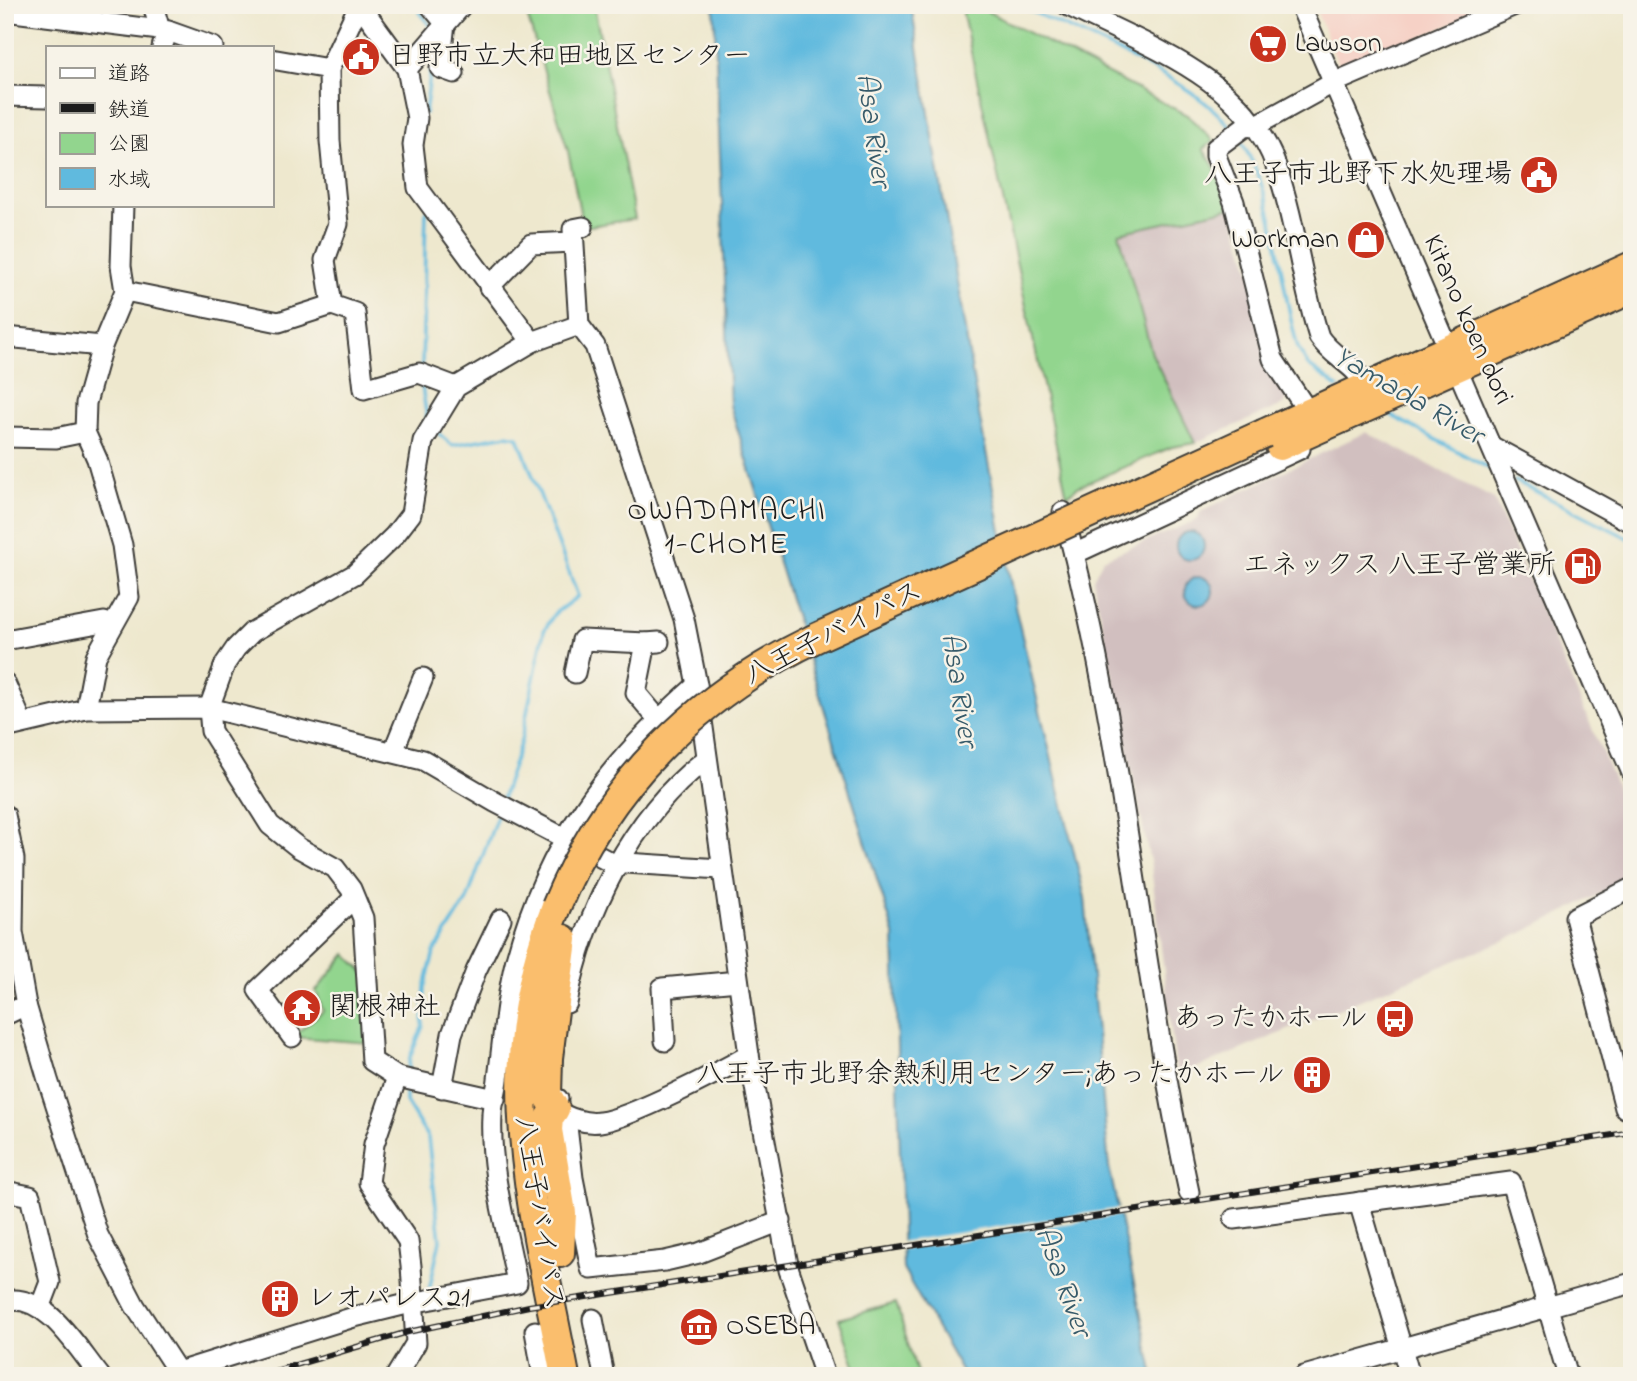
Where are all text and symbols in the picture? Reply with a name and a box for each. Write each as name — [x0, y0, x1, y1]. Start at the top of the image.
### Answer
supermarket icon: Lawson — [1247, 23, 1289, 65]
place label: Lawson — [1295, 24, 1381, 65]
public building icon: 日野市立大和田地区センター — [340, 36, 382, 78]
place label: 日野市立大和田地区センター — [388, 37, 751, 78]
legend — [46, 46, 273, 206]
text: 道路 — [108, 60, 150, 90]
water label: Asa River — [842, 70, 902, 193]
text: 鉄道 — [108, 96, 150, 126]
text: 公園 — [108, 130, 150, 160]
public building icon: 八王子市北野下水処理場 — [1518, 154, 1560, 196]
place label: 八王子市北野下水処理場 — [1204, 155, 1512, 196]
text: 水域 — [108, 166, 150, 196]
shop icon: Workman — [1345, 219, 1387, 261]
place label: Workman — [1231, 220, 1339, 261]
street label: Kitano koen dori — [1411, 228, 1523, 412]
water label: Yamada River — [1325, 336, 1495, 460]
district label: OWADAMACHI 1-CHOME — [627, 490, 827, 568]
fuel station icon: エネックス 八王子営業所 — [1562, 545, 1604, 587]
place label: エネックス 八王子営業所 — [1243, 546, 1556, 587]
street label: 八王子バイパス — [738, 571, 930, 697]
water label: Asa River — [927, 630, 989, 754]
temple icon: 関根神社 — [281, 987, 323, 1029]
place label: 関根神社 — [329, 988, 441, 1029]
bus stop icon: あったかホール — [1374, 998, 1416, 1040]
place label: あったかホール — [1174, 999, 1368, 1040]
building icon: 八王子市北野余熱利用センター;あったかホール — [1291, 1054, 1333, 1096]
place label: 八王子市北野余熱利用センター;あったかホール — [696, 1055, 1285, 1096]
street label: 八王子バイパス — [502, 1113, 574, 1313]
water label: Asa River — [1022, 1221, 1104, 1347]
building icon: レオパレス21 — [259, 1278, 301, 1320]
place label: レオパレス21 — [307, 1279, 470, 1320]
museum icon: OSEBA — [678, 1306, 720, 1348]
place label: OSEBA — [726, 1307, 815, 1348]

